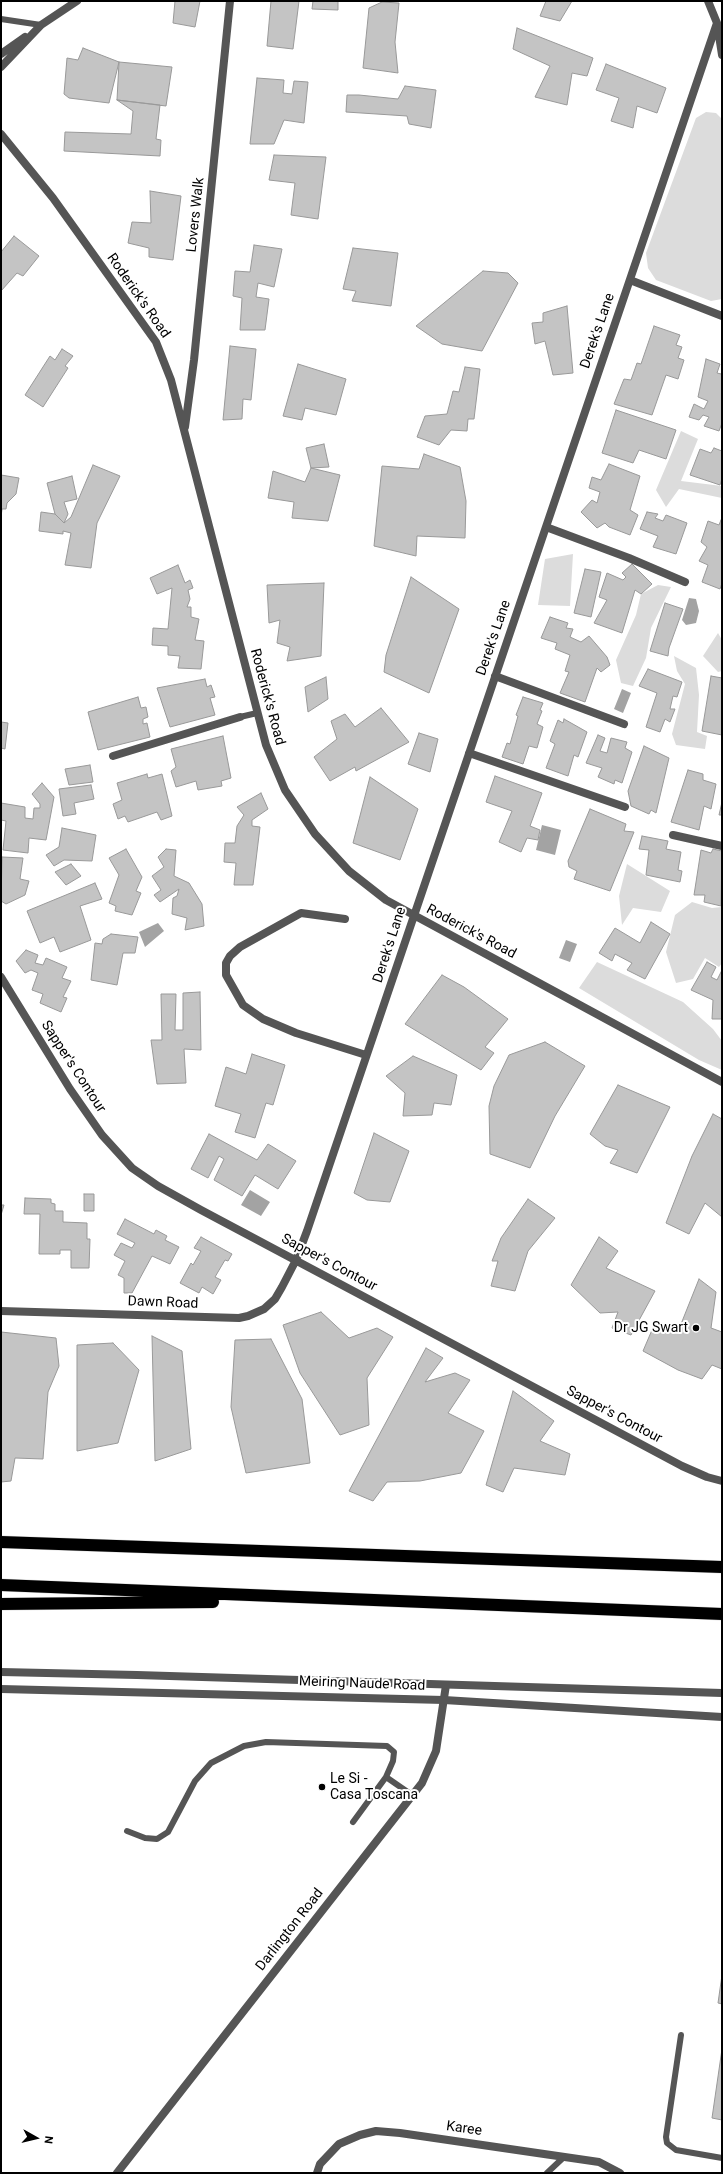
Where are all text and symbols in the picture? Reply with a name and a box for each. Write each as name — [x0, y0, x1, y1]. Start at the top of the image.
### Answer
street label: Lovers Walk — [184, 177, 208, 253]
street label: Roderick's Road — [103, 251, 173, 341]
street label: Derek's Lane — [577, 291, 619, 371]
street label: Derek's Lane — [473, 598, 515, 678]
street label: Roderick's Road — [246, 647, 288, 747]
street label: Roderick's Road — [423, 901, 519, 963]
street label: Derek's Lane — [370, 905, 410, 985]
street label: Sapper's Contour — [37, 1018, 109, 1116]
street label: Sapper's Contour — [278, 1231, 380, 1295]
street label: Dawn Road — [127, 1293, 199, 1313]
place label: Dr JG Swart — [614, 1320, 688, 1336]
marker: Dr JG Swart — [691, 1323, 701, 1333]
street label: Sapper's Contour — [563, 1383, 665, 1447]
street label: Meiring Naude Road — [298, 1673, 426, 1695]
place label: Le Si - Casa Toscana — [330, 1771, 418, 1804]
marker: Le Si - Casa Toscana — [317, 1782, 327, 1792]
street label: Darlington Road — [253, 1886, 327, 1974]
north arrow — [16, 2118, 56, 2158]
street label: Karee — [445, 2118, 483, 2140]
text: N — [41, 2135, 55, 2144]

